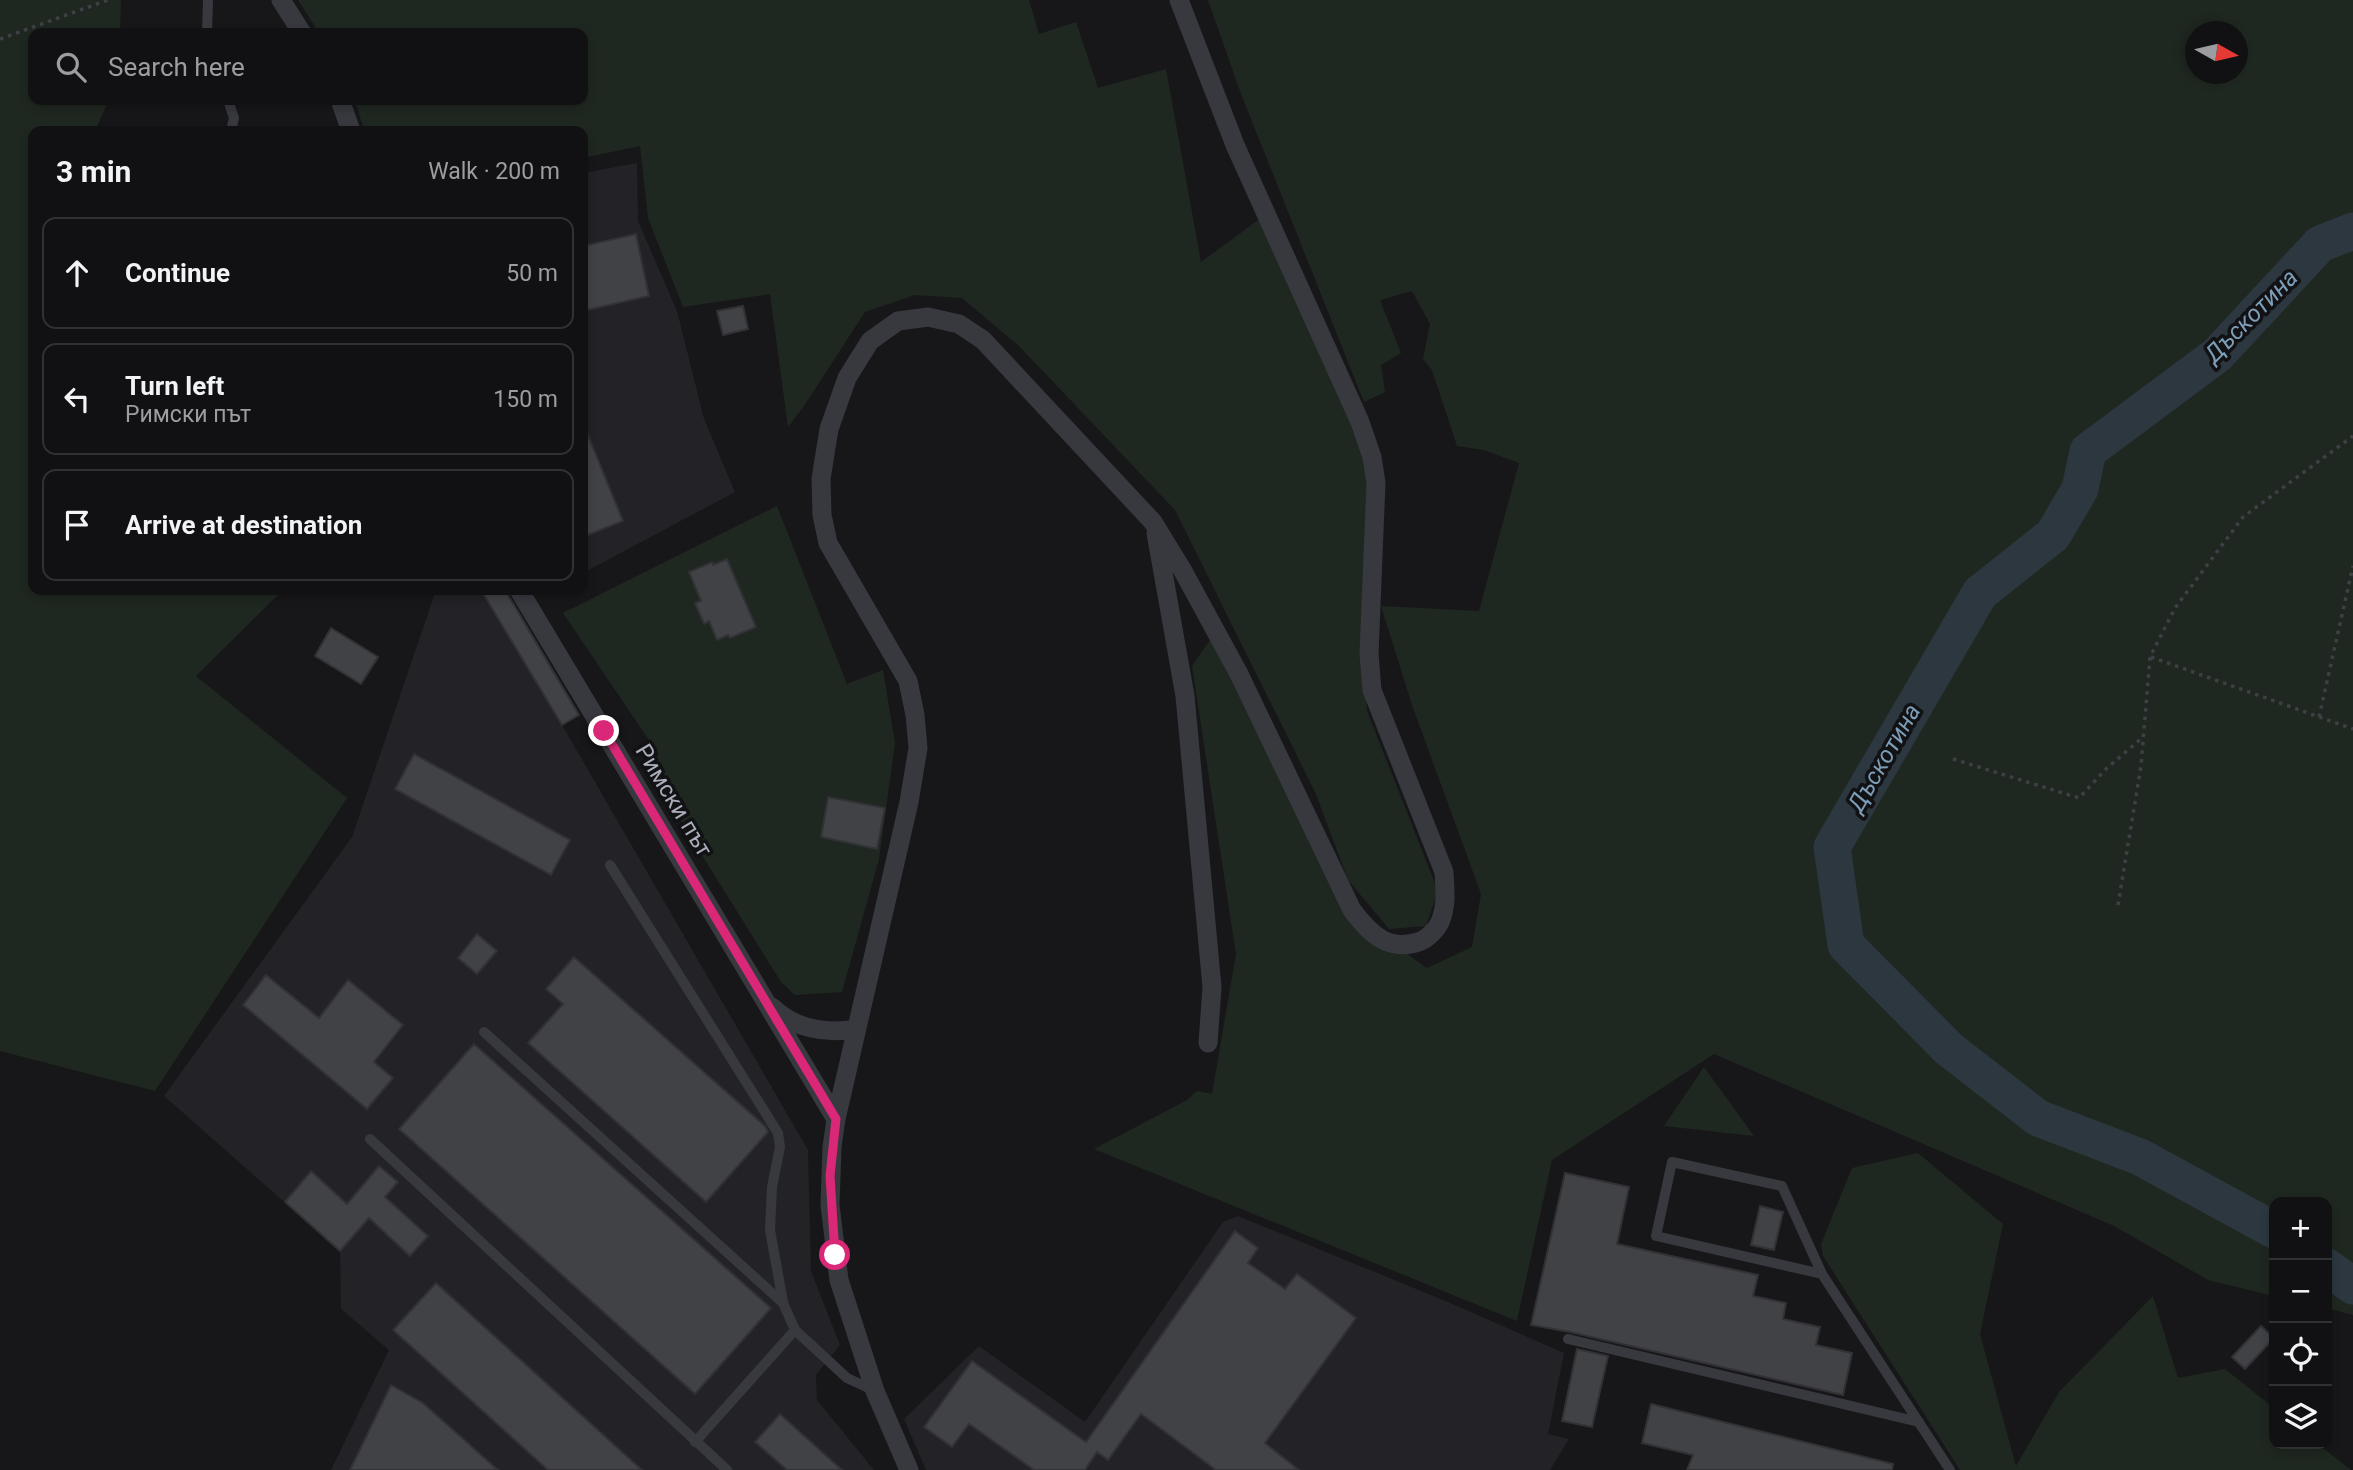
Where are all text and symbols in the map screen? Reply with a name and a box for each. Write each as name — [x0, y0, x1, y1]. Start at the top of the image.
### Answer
north arrow — [2185, 21, 2248, 84]
search box — [28, 28, 588, 105]
icon: search — [52, 48, 90, 86]
text: Search here — [108, 52, 245, 82]
text: 3 min — [56, 154, 131, 189]
text: Walk · 200 m — [428, 158, 560, 185]
icon: ahead — [58, 254, 96, 292]
text: Continue — [125, 258, 230, 288]
text: 50 m — [506, 260, 558, 287]
water label: Дъскотина — [2197, 264, 2303, 370]
text: Turn left — [125, 371, 224, 401]
icon: left — [58, 380, 96, 418]
text: 150 m — [493, 386, 558, 413]
text: Римски път — [125, 401, 251, 428]
icon: arrive — [58, 506, 96, 544]
text: Arrive at destination — [125, 510, 362, 540]
water label: Дъскотина — [1841, 699, 1926, 819]
route end — [588, 715, 619, 746]
street label: Римски път — [630, 739, 718, 861]
map controls — [2269, 1197, 2332, 1449]
button: + — [2269, 1197, 2332, 1260]
route start — [819, 1239, 850, 1270]
button: − — [2269, 1260, 2332, 1323]
button: locate — [2269, 1323, 2332, 1386]
button: layers — [2269, 1386, 2332, 1449]

